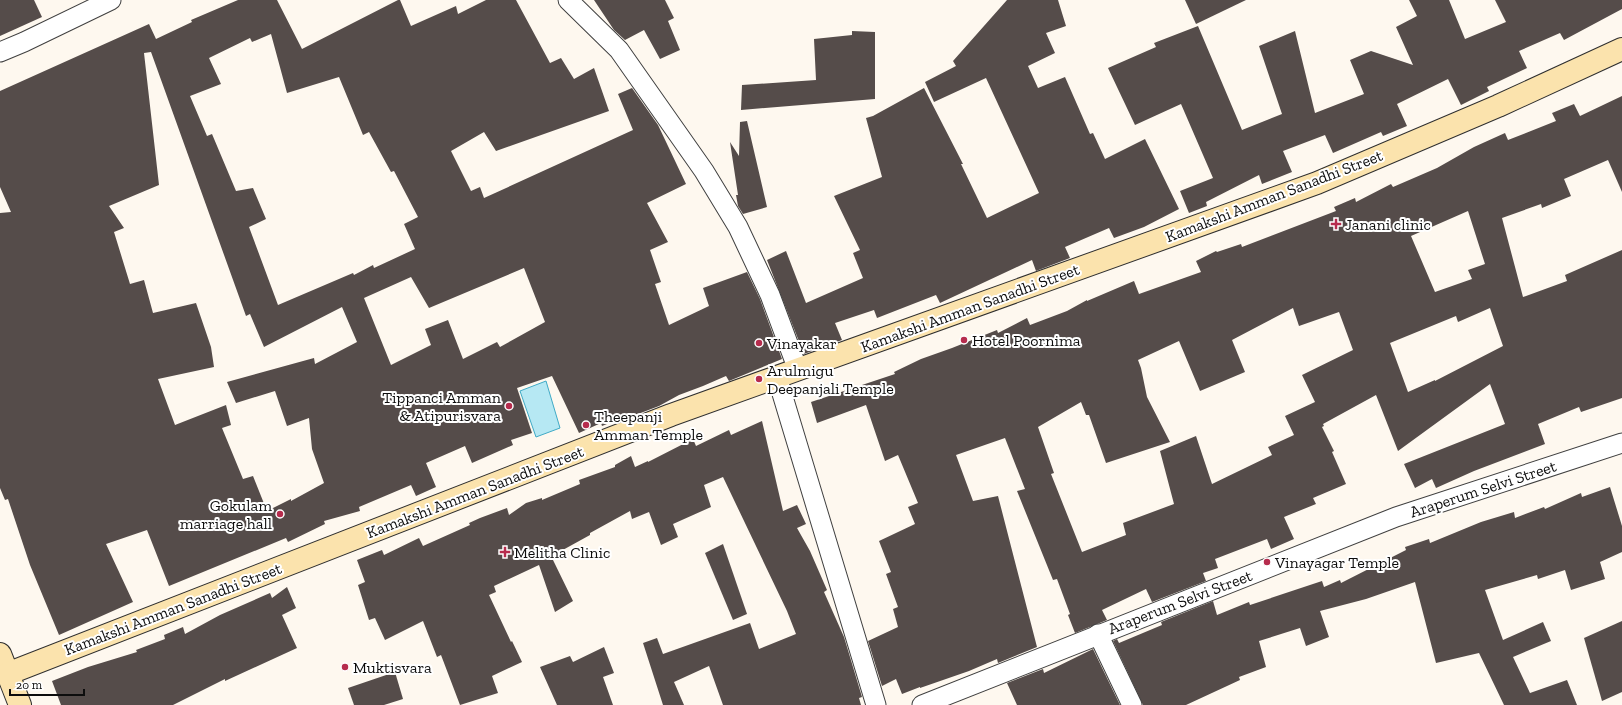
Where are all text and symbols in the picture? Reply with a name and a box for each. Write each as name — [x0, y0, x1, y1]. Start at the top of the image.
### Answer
street label: Kamakshi Amman Sanadhi Street — [1163, 146, 1385, 246]
place label: Janani clinic — [1345, 215, 1431, 234]
marker: Janani clinic — [1330, 218, 1342, 230]
street label: Kamakshi Amman Sanadhi Street — [858, 260, 1082, 356]
place label: Hotel Poornima — [972, 331, 1081, 350]
place label: Vinayakar — [766, 334, 837, 353]
marker: Hotel Poornima — [959, 335, 969, 345]
marker: Vinayakar — [754, 338, 764, 348]
place label: Arulmigu Deepanjali Temple — [767, 361, 894, 398]
marker: Arulmigu Deepanjali Temple — [754, 374, 764, 384]
place label: Tippanci Amman & Atipurisvara — [382, 388, 502, 425]
marker: Tippanci Amman & Atipurisvara — [504, 401, 514, 411]
place label: Theepanji Amman Temple — [594, 407, 703, 444]
marker: Theepanji Amman Temple — [581, 420, 591, 430]
street label: Kamakshi Amman Sanadhi Street — [364, 442, 586, 542]
street label: Araperum Selvi Street — [1407, 456, 1559, 522]
place label: Gokulam marriage hall — [180, 496, 272, 533]
marker: Gokulam marriage hall — [275, 509, 285, 519]
place label: Melitha Clinic — [514, 543, 610, 562]
marker: Melitha Clinic — [499, 546, 511, 558]
place label: Vinayagar Temple — [1274, 553, 1399, 572]
marker: Vinayagar Temple — [1262, 557, 1272, 567]
street label: Kamakshi Amman Sanadhi Street — [62, 559, 284, 659]
street label: Araperum Selvi Street — [1105, 566, 1255, 638]
place label: Muktisvara — [353, 658, 432, 677]
marker: Muktisvara — [340, 662, 350, 672]
scale bar — [10, 671, 84, 697]
text: 20 m — [16, 678, 43, 692]

